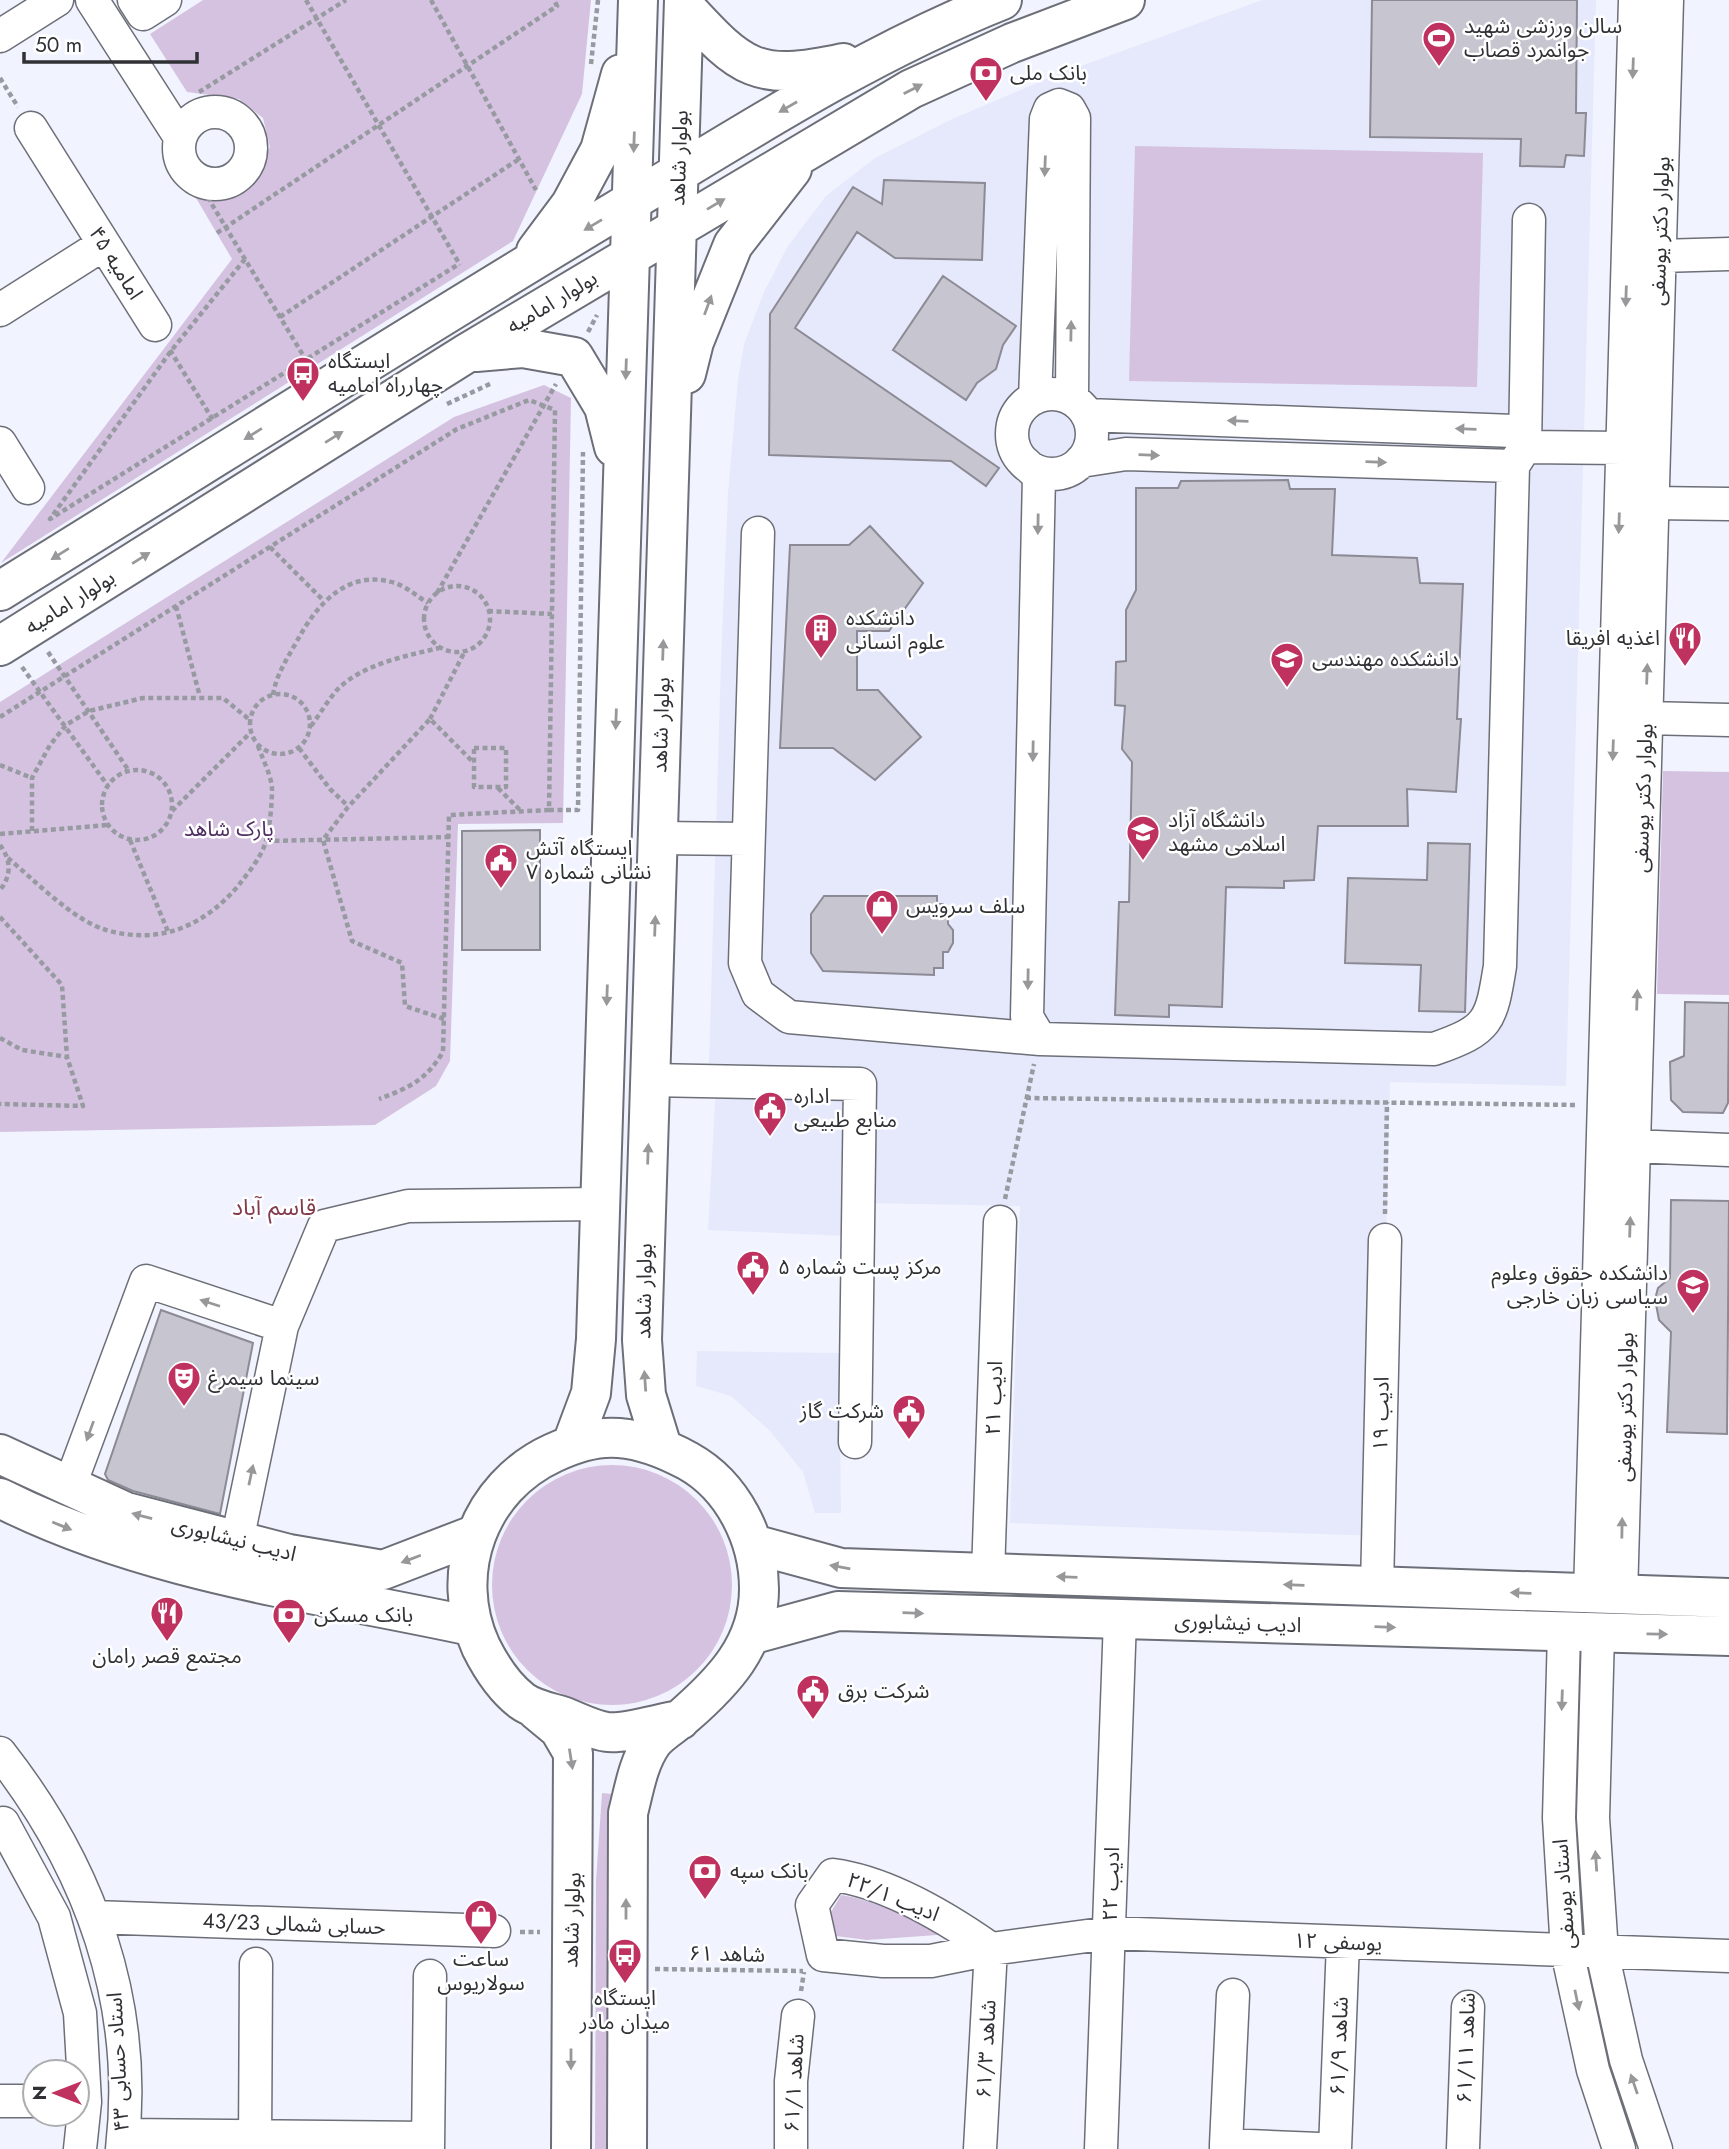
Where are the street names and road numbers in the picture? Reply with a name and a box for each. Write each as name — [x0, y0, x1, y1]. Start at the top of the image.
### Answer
street label: بولوار شاهد — [662, 110, 696, 206]
street label: بولوار دکتر یوسفی — [1642, 156, 1678, 306]
street label: امامیه ۴۵ — [82, 220, 150, 306]
street label: بولوار امامیه — [501, 263, 603, 341]
street label: بولوار امامیه — [19, 562, 121, 642]
street label: بولوار شاهد — [644, 677, 678, 773]
street label: بولوار دکتر یوسفی — [1625, 723, 1661, 873]
street label: بولوار شاهد — [628, 1243, 660, 1339]
street label: بولوار دکتر یوسفی — [1609, 1332, 1641, 1482]
street label: ادیب ۲۱ — [978, 1360, 1010, 1436]
street label: ادیب ۱۹ — [1365, 1376, 1397, 1452]
street label: ادیب نیشابوری — [169, 1509, 299, 1569]
street label: ادیب نیشابوری — [1174, 1606, 1302, 1640]
street label: استاد یوسفی — [1545, 1838, 1583, 1950]
street label: ادیب ۲۲ — [1095, 1846, 1127, 1922]
street label: ادیب ۲۲/۱ — [842, 1865, 944, 1929]
street label: بولوار شاهد — [555, 1872, 589, 1968]
street label: حسابی شمالی 43/23 — [202, 1906, 386, 1942]
street label: یوسفی ۱۲ — [1293, 1925, 1383, 1959]
street label: شاهد ۶۱ — [689, 1938, 765, 1970]
street label: استاد حسابی ۴۳ — [99, 1992, 137, 2132]
street label: شاهد ۶۱/۱۱ — [1449, 1992, 1483, 2104]
street label: شاهد ۶۱/۹ — [1322, 1996, 1356, 2096]
street label: شاهد ۶۱/۳ — [968, 1999, 1004, 2099]
street label: شاهد ۶۱/۱ — [776, 2033, 812, 2133]

